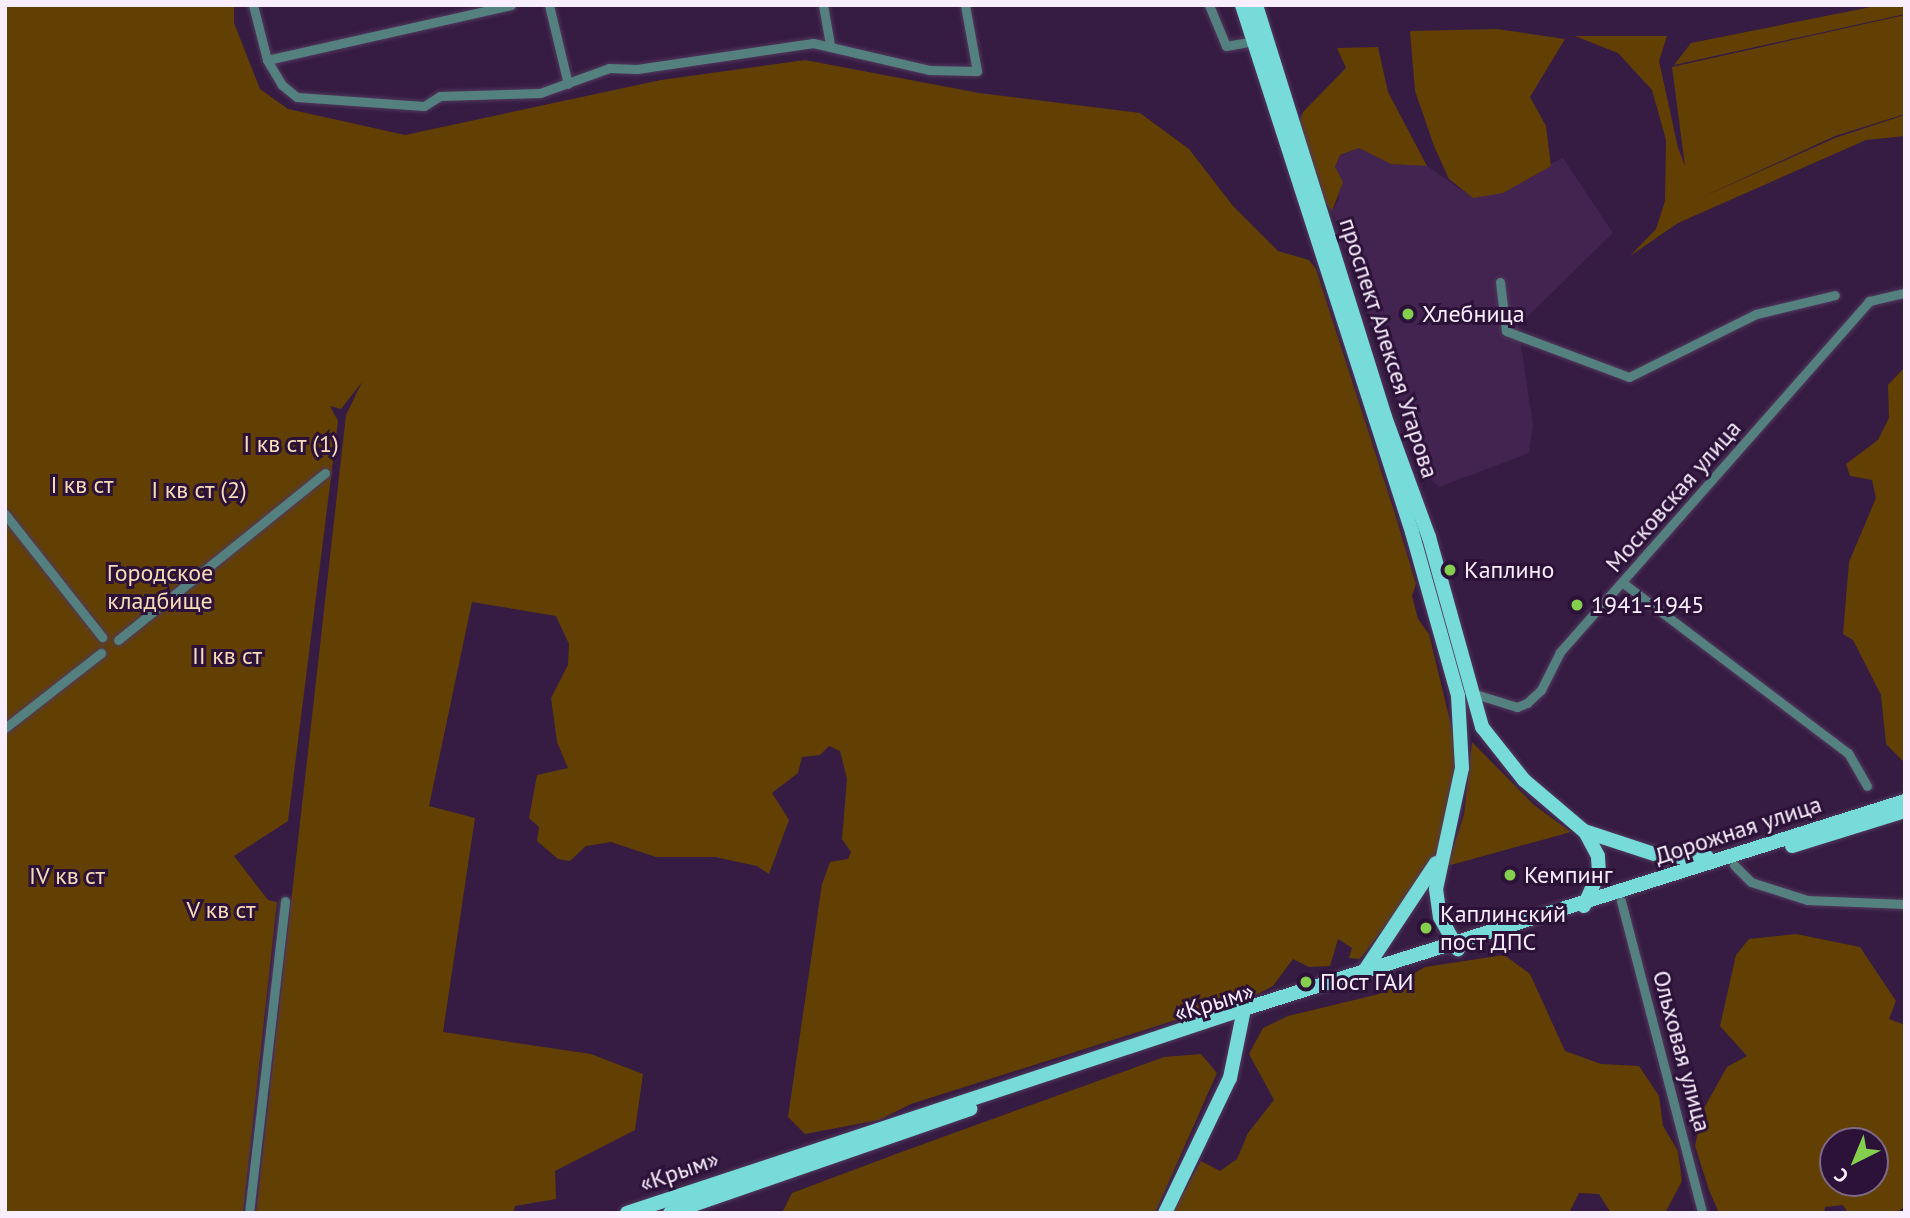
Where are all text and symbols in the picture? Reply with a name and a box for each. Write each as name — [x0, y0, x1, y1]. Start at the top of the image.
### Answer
street label: проспект Алексея Угарова — [1333, 213, 1445, 483]
place label: Хлебница — [1422, 300, 1525, 328]
marker: Хлебница — [1400, 306, 1416, 322]
street label: Московская улица — [1599, 414, 1747, 578]
park label: I кв ст (1) — [243, 430, 339, 458]
park label: I кв ст — [50, 471, 114, 499]
park label: I кв ст (2) — [151, 476, 247, 504]
place label: Каплино — [1464, 556, 1554, 584]
park label: Городское кладбище — [107, 559, 213, 615]
marker: Каплино — [1442, 562, 1458, 578]
place label: 1941-1945 — [1591, 591, 1704, 619]
marker: 1941-1945 — [1569, 597, 1585, 613]
park label: II кв ст — [192, 642, 262, 670]
street label: Дорожная улица — [1651, 789, 1825, 871]
place label: Кемпинг — [1524, 861, 1613, 889]
park label: IV кв ст — [29, 862, 105, 890]
marker: Кемпинг — [1502, 867, 1518, 883]
park label: V кв ст — [186, 896, 256, 924]
place label: Каплинский пост ДПС — [1440, 900, 1566, 956]
marker: Каплинский пост ДПС — [1418, 920, 1434, 936]
street label: Ольховая улица — [1647, 967, 1717, 1135]
place label: Пост ГАИ — [1320, 968, 1414, 996]
marker: Пост ГАИ — [1298, 974, 1314, 990]
street label: «Крым» — [1171, 976, 1257, 1028]
north arrow — [1819, 1127, 1889, 1197]
street label: «Крым» — [636, 1144, 722, 1198]
text: С — [1829, 1163, 1853, 1188]

